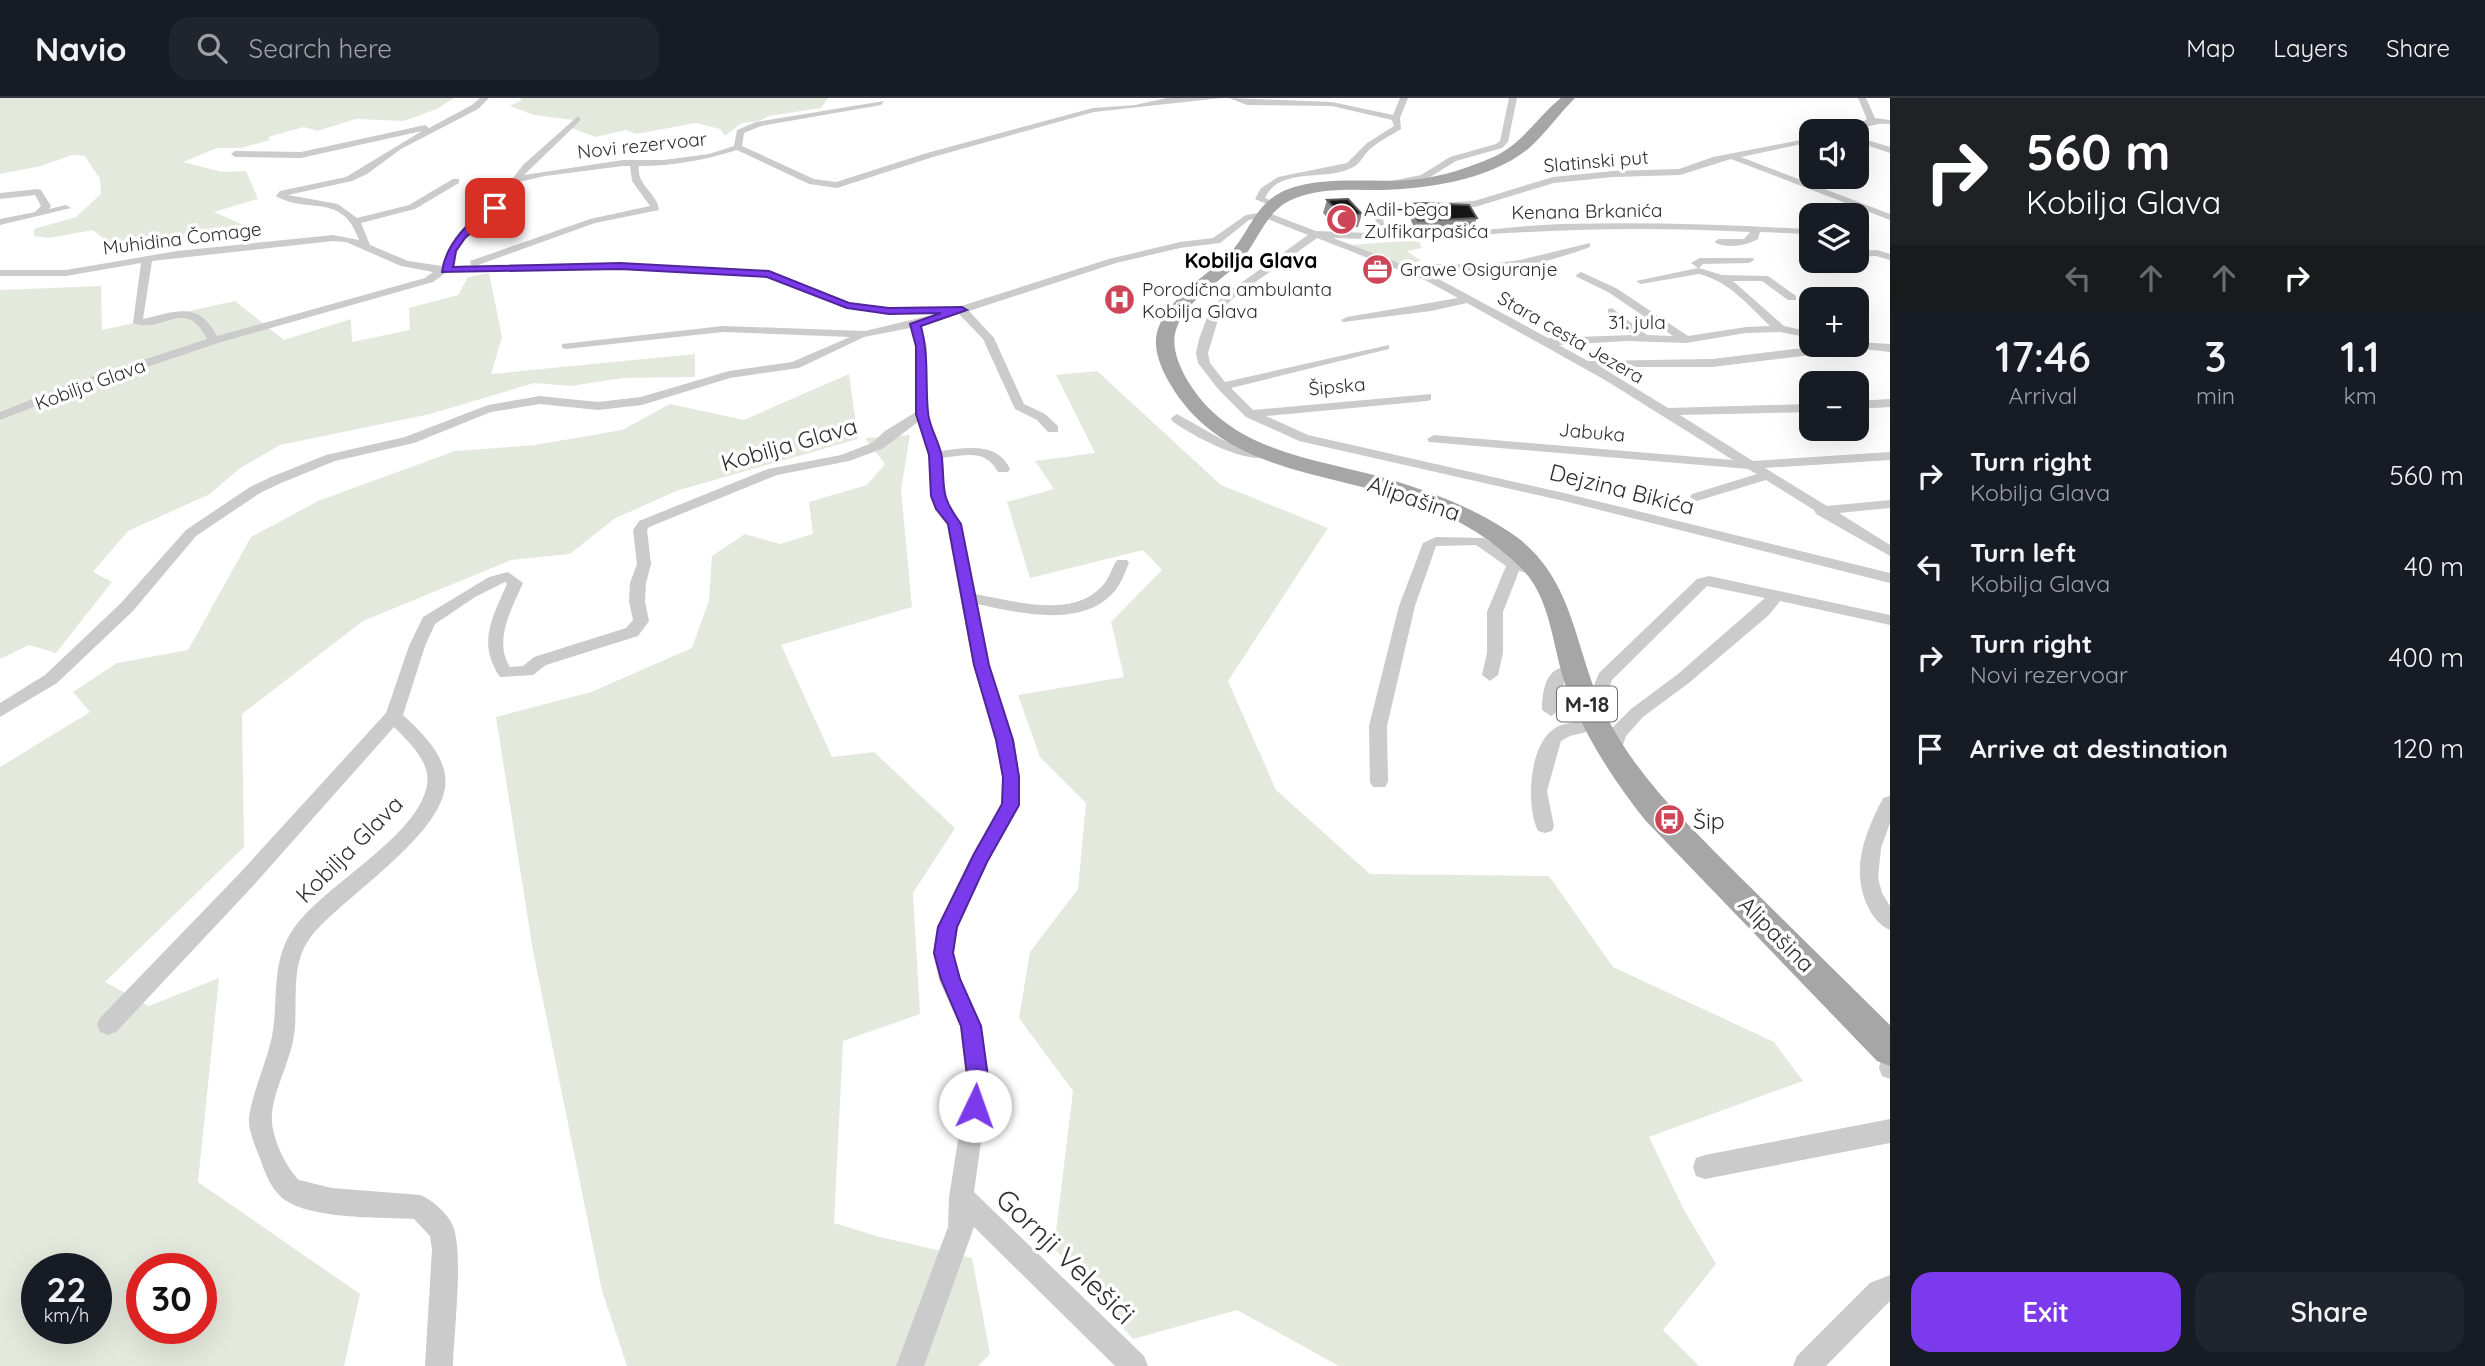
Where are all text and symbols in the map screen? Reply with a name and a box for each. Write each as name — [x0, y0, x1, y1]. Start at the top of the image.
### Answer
search box — [169, 17, 659, 80]
text: Navio — [35, 28, 127, 69]
icon: search — [193, 29, 231, 67]
text: Search here — [249, 32, 392, 65]
text: Map — [2186, 33, 2235, 63]
text: Layers — [2273, 33, 2348, 63]
text: Share — [2386, 33, 2450, 63]
map controls — [1799, 119, 1869, 441]
button: sound — [1799, 119, 1869, 189]
text: 560 m — [2026, 121, 2170, 182]
street label: Novi rezervoar — [576, 126, 709, 164]
icon: right — [1911, 126, 2002, 217]
street label: Slatinski put — [1543, 144, 1649, 178]
pin — [465, 178, 525, 238]
text: Kobilja Glava — [2026, 182, 2221, 222]
icon: arrive — [476, 189, 514, 227]
place label: Adil-bega Zulfikarpašića — [1364, 197, 1489, 243]
street label: Kenana Brkanića — [1511, 198, 1663, 224]
mosque icon: Adil-bega Zulfikarpašića — [1324, 203, 1358, 237]
button: layers — [1799, 203, 1869, 273]
street label: Muhidina Čomage — [101, 216, 263, 260]
district label: Kobilja Glava — [1185, 247, 1317, 273]
office icon: Grawe Osiguranje — [1360, 252, 1394, 286]
place label: Grawe Osiguranje — [1400, 257, 1557, 281]
icon: left — [2059, 259, 2097, 297]
icon: ahead — [2132, 259, 2170, 297]
icon: ahead — [2205, 259, 2243, 297]
icon: right — [2278, 259, 2316, 297]
place label: Porodična ambulanta Kobilja Glava — [1142, 277, 1332, 323]
hospital icon: Porodična ambulanta Kobilja Glava — [1102, 283, 1136, 317]
street label: Stara cesta Jezera — [1494, 285, 1648, 389]
button: + — [1799, 287, 1869, 357]
street label: 31. jula — [1608, 310, 1666, 334]
text: 17:46 — [1995, 330, 2091, 383]
text: 3 — [2204, 330, 2227, 383]
text: 1.1 — [2340, 330, 2380, 383]
street label: Kobilja Glava — [31, 353, 149, 415]
button: − — [1799, 371, 1869, 441]
street label: Šipska — [1308, 372, 1366, 400]
text: Arrival — [2009, 381, 2077, 410]
text: min — [2196, 381, 2235, 410]
text: km — [2343, 381, 2377, 410]
street label: Kobilja Glava — [718, 411, 860, 477]
street label: Jabuka — [1558, 417, 1626, 447]
text: Turn right — [1970, 445, 2092, 478]
street label: Dejzina Bikića — [1547, 457, 1697, 521]
icon: right — [1911, 457, 1949, 495]
text: 560 m — [2390, 459, 2464, 492]
street label: Alipašina — [1364, 469, 1464, 527]
text: Kobilja Glava — [1970, 478, 2110, 507]
text: Turn left — [1970, 536, 2077, 569]
icon: left — [1911, 548, 1949, 586]
text: 40 m — [2404, 550, 2464, 583]
text: Kobilja Glava — [1970, 569, 2110, 598]
text: Turn right — [1970, 627, 2092, 660]
icon: right — [1911, 639, 1949, 677]
text: 400 m — [2389, 641, 2464, 674]
text: Novi rezervoar — [1970, 660, 2128, 689]
road number: M-18 — [1557, 686, 1617, 722]
icon: arrive — [1911, 730, 1949, 768]
text: Arrive at destination — [1970, 732, 2228, 765]
text: 120 m — [2394, 732, 2464, 765]
street label: Kobilja Glava — [289, 789, 409, 909]
bus stop icon: Šip — [1653, 803, 1687, 837]
place label: Šip — [1693, 806, 1725, 835]
street label: Alipašina — [1733, 890, 1821, 978]
position arrow — [938, 1069, 1012, 1143]
street label: Gornji Velešići — [989, 1181, 1143, 1331]
speed limit sign: 30 — [126, 1253, 217, 1344]
text: 22 — [47, 1267, 86, 1311]
button: Exit — [1911, 1272, 2181, 1352]
button: Share — [2195, 1272, 2464, 1352]
text: km/h — [44, 1304, 89, 1327]

